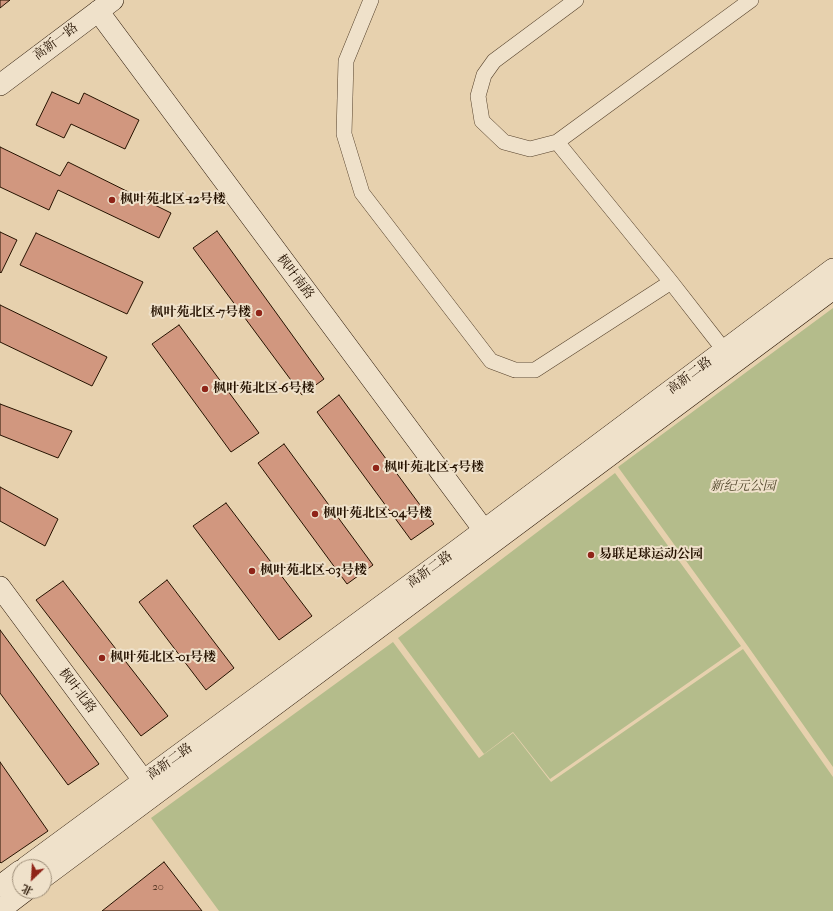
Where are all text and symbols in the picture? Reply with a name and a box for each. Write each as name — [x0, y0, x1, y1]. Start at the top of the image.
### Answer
street label: 高新一路 — [31, 20, 81, 64]
place label: 枫叶苑北区-12号楼 — [120, 192, 226, 208]
marker: 枫叶苑北区-12号楼 — [107, 195, 117, 205]
street label: 枫叶南路 — [273, 252, 317, 302]
place label: 枫叶苑北区-7号楼 — [150, 305, 251, 321]
marker: 枫叶苑北区-7号楼 — [254, 308, 264, 318]
street label: 高新二路 — [665, 354, 715, 398]
place label: 枫叶苑北区-6号楼 — [213, 381, 314, 397]
marker: 枫叶苑北区-6号楼 — [200, 384, 210, 394]
place label: 枫叶苑北区-5号楼 — [384, 460, 484, 476]
marker: 枫叶苑北区-5号楼 — [371, 463, 381, 473]
park label: 新纪元公园 — [711, 479, 775, 495]
place label: 枫叶苑北区-04号楼 — [323, 506, 432, 522]
marker: 枫叶苑北区-04号楼 — [310, 509, 320, 519]
place label: 易联足球运动公园 — [599, 547, 703, 563]
street label: 高新二路 — [404, 548, 456, 592]
marker: 易联足球运动公园 — [586, 550, 596, 560]
place label: 枫叶苑北区-03号楼 — [260, 563, 367, 579]
marker: 枫叶苑北区-03号楼 — [247, 566, 257, 576]
place label: 枫叶苑北区-01号楼 — [110, 650, 216, 666]
marker: 枫叶苑北区-01号楼 — [97, 653, 107, 663]
street label: 枫叶北路 — [55, 666, 99, 716]
street label: 高新二路 — [144, 740, 196, 784]
north arrow — [12, 859, 52, 899]
house number: 20 — [152, 880, 164, 894]
text: 北 — [19, 881, 35, 898]

